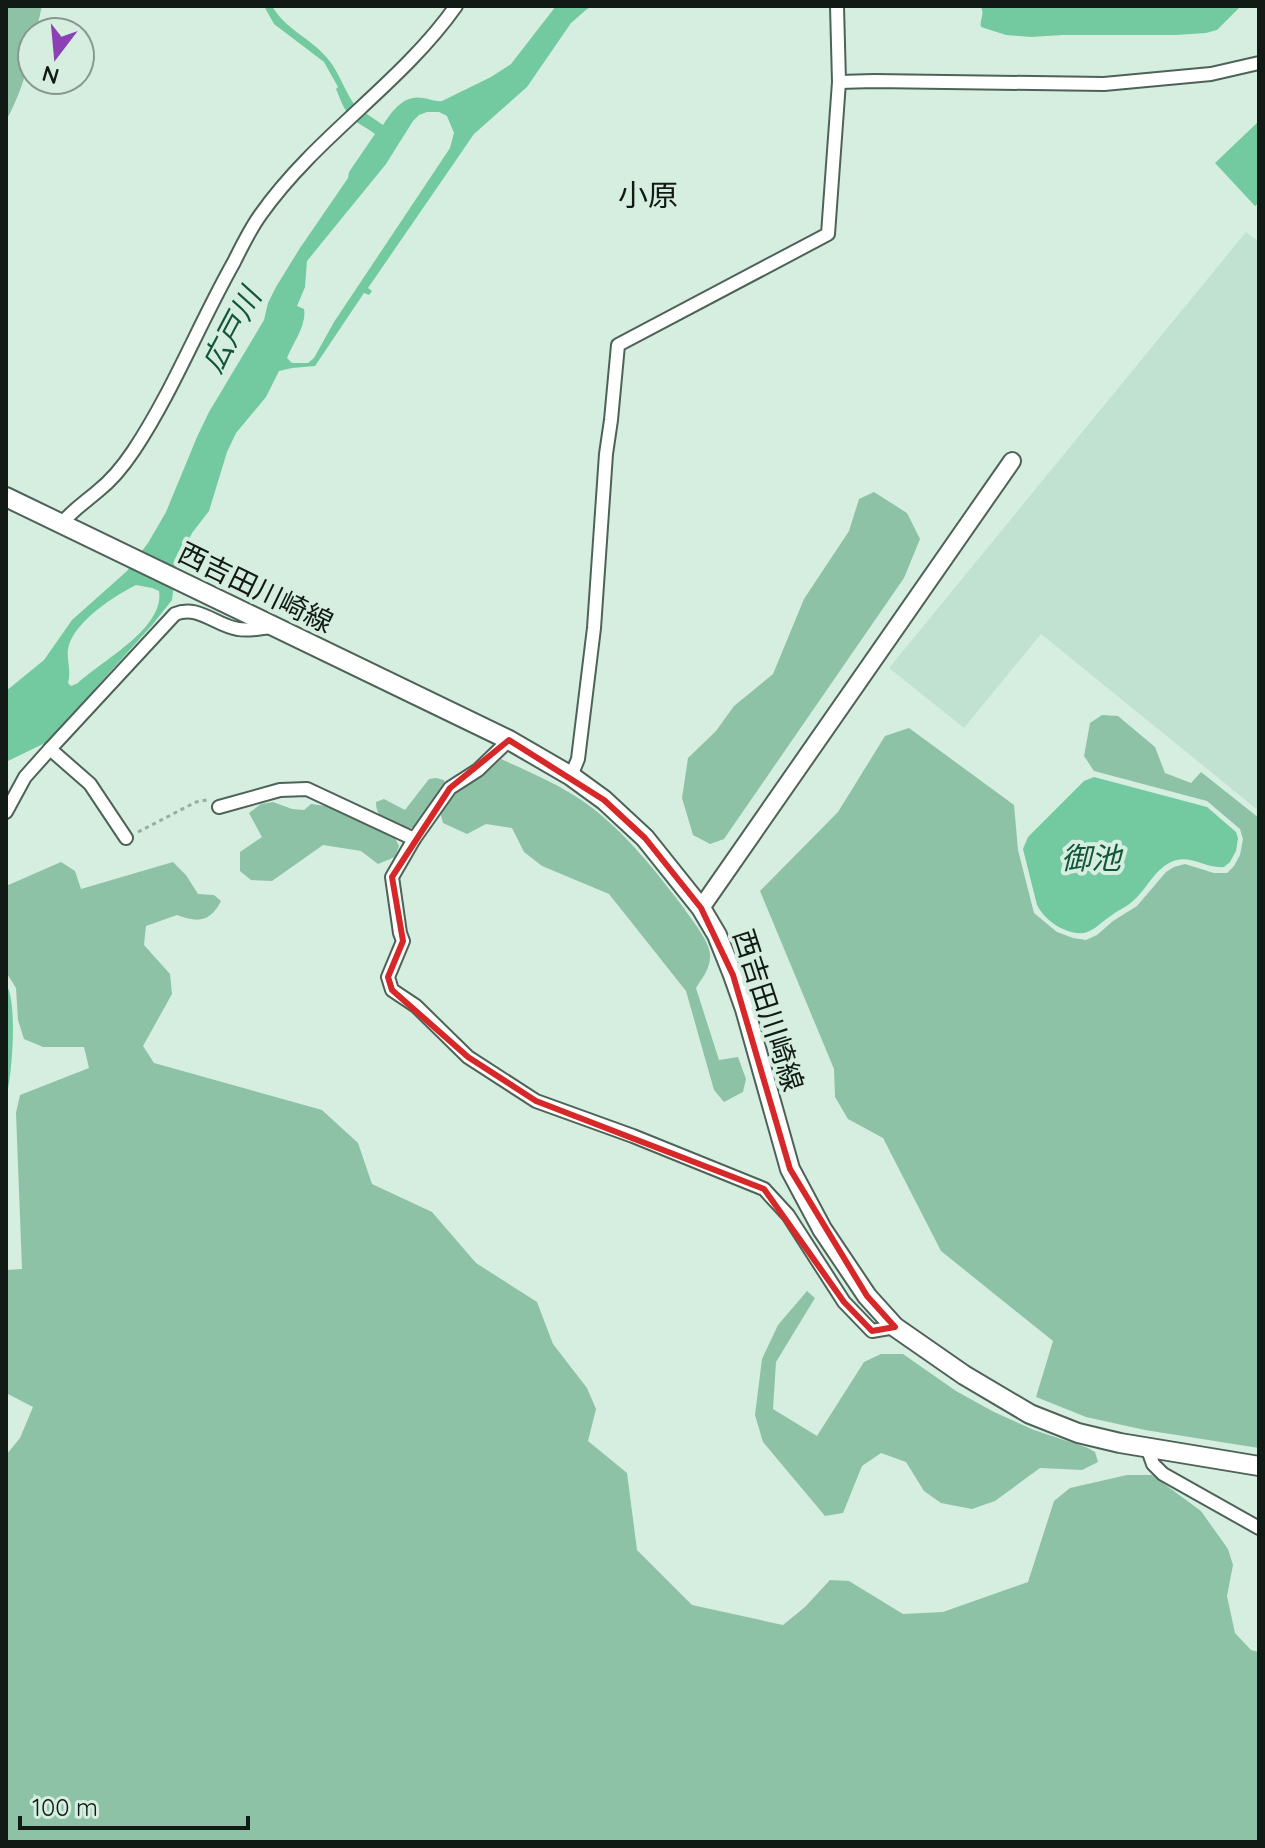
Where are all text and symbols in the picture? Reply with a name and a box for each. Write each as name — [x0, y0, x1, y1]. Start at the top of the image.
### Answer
north arrow — [16, 16, 96, 96]
text: N — [39, 60, 62, 91]
district label: 小原 — [618, 176, 678, 214]
water label: 広戸川 — [193, 279, 270, 379]
street label: 西吉田川崎線 — [173, 534, 339, 640]
water label: 御池 — [1061, 839, 1124, 877]
street label: 西吉田川崎線 — [726, 925, 812, 1095]
scale bar — [20, 1780, 248, 1830]
text: 100 m — [32, 1792, 98, 1822]

